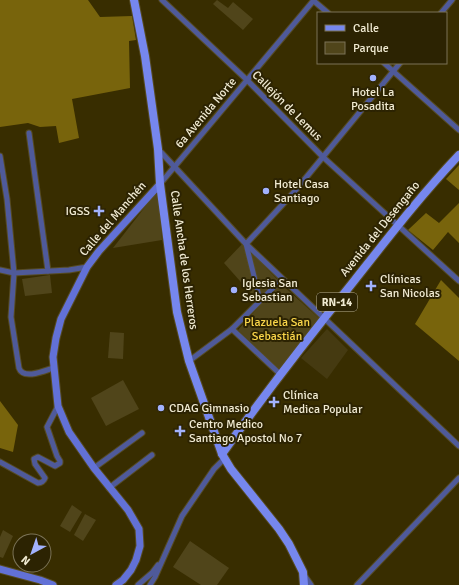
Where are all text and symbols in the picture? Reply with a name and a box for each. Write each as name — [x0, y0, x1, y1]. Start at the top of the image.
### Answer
legend — [317, 12, 447, 64]
text: Calle — [353, 21, 379, 36]
text: Parque — [353, 41, 389, 56]
street label: Callejón de Lemus — [249, 68, 325, 144]
marker: Hotel La Posadita — [368, 73, 378, 83]
street label: 6a Avenida Norte — [172, 75, 240, 151]
place label: Hotel La Posadita — [351, 85, 395, 114]
place label: Hotel Casa Santiago — [274, 177, 329, 206]
street label: Calle del Manchén — [76, 178, 150, 260]
street label: Avenida del Desengaño — [337, 178, 423, 280]
marker: Hotel Casa Santiago — [261, 186, 271, 196]
street label: Calle Ancha de los Herreros — [167, 189, 201, 331]
place label: IGSS — [65, 204, 90, 219]
marker: IGSS — [93, 205, 105, 217]
place label: Clínicas San Nicolas — [380, 272, 440, 301]
place label: Iglesia San Sebastian — [242, 276, 298, 305]
marker: Clínicas San Nicolas — [365, 280, 377, 292]
marker: Iglesia San Sebastian — [229, 285, 239, 295]
road number: RN-14 — [317, 293, 357, 311]
park label: Plazuela San Sebastián — [244, 315, 310, 344]
place label: Clínica Medica Popular — [283, 388, 363, 417]
marker: Clínica Medica Popular — [268, 396, 280, 408]
place label: CDAG Gimnasio — [169, 401, 249, 416]
marker: CDAG Gimnasio — [156, 403, 166, 413]
place label: Centro Medico Santiago Apostol No 7 — [189, 417, 302, 446]
marker: Centro Medico Santiago Apostol No 7 — [174, 425, 186, 437]
north arrow — [12, 533, 52, 573]
text: N — [19, 553, 33, 568]

